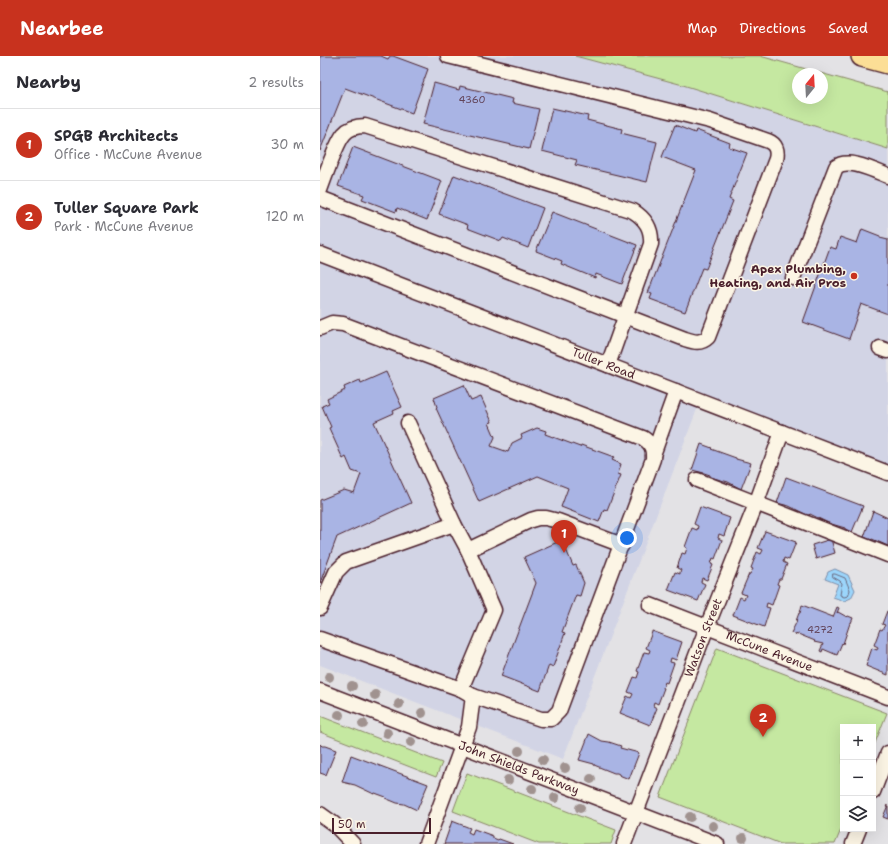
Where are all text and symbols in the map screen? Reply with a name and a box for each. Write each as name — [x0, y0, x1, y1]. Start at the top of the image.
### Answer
text: Nearbee — [20, 16, 104, 41]
text: Map — [688, 19, 718, 37]
text: Directions — [740, 19, 806, 37]
text: Saved — [828, 19, 868, 37]
north arrow — [792, 68, 828, 104]
text: Nearby — [16, 71, 81, 93]
text: 2 results — [248, 74, 304, 91]
house number: 4360 — [459, 93, 485, 106]
text: SPGB Architects — [54, 126, 179, 146]
text: 1 — [26, 136, 32, 153]
text: 30 m — [270, 136, 304, 153]
text: Office · McCune Avenue — [54, 146, 202, 163]
text: Tuller Square Park — [54, 198, 199, 218]
text: 2 — [24, 208, 34, 225]
text: 120 m — [266, 208, 304, 225]
text: Park · McCune Avenue — [54, 218, 194, 235]
place label: Apex Plumbing, Heating, and Air Pros — [710, 261, 846, 291]
marker: Apex Plumbing, Heating, and Air Pros — [849, 271, 859, 281]
street label: Tuller Road — [570, 344, 638, 383]
pin: 1 — [551, 520, 577, 553]
your location — [617, 528, 637, 548]
street label: Watson Street — [681, 596, 726, 679]
house number: 4272 — [807, 623, 833, 636]
street label: McCune Avenue — [724, 627, 815, 675]
pin: 2 — [750, 704, 776, 737]
map controls — [840, 724, 876, 832]
button: + — [840, 724, 876, 760]
street label: John Shields Parkway — [456, 737, 582, 798]
button: − — [840, 760, 876, 796]
button: layers — [840, 796, 876, 832]
scale bar — [332, 816, 431, 835]
text: 50 m — [338, 817, 366, 832]

